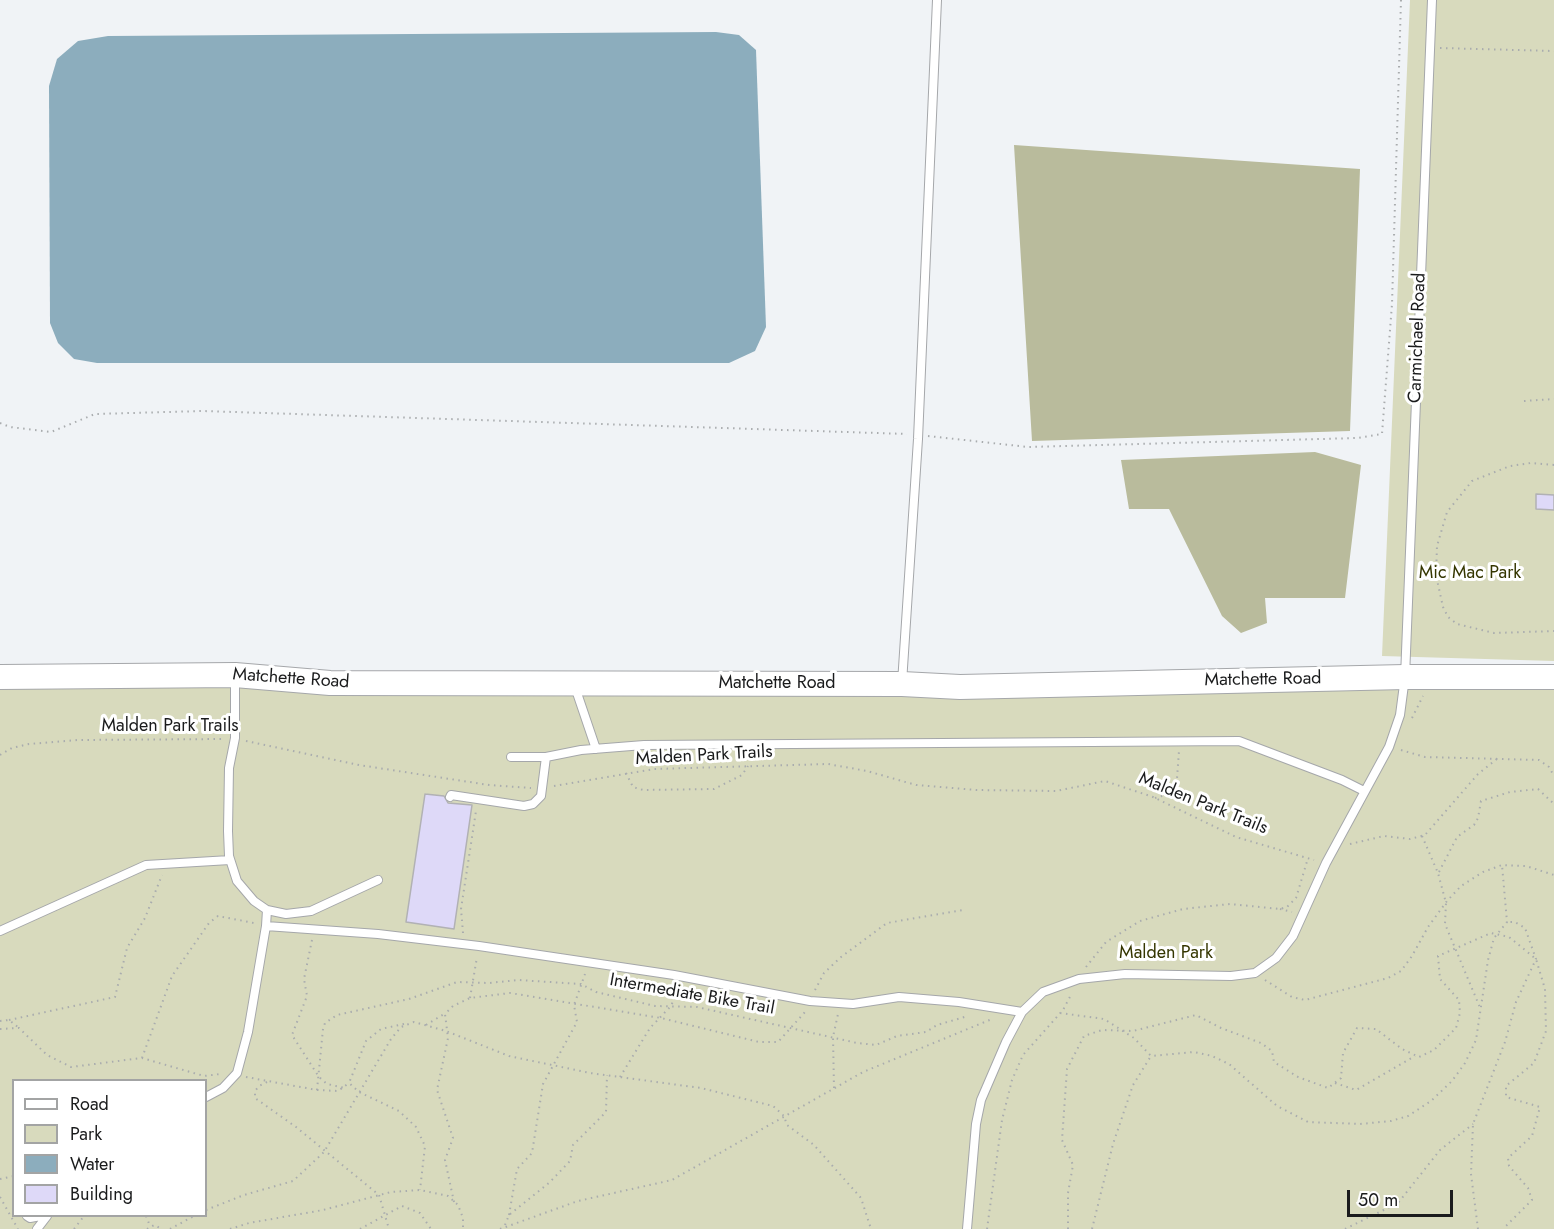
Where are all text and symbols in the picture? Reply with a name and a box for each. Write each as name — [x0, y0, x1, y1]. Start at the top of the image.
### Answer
street label: Carmichael Road — [1405, 273, 1431, 403]
park label: Mic Mac Park — [1419, 563, 1521, 585]
street label: Matchette Road — [232, 664, 350, 694]
street label: Matchette Road — [1204, 668, 1322, 692]
street label: Matchette Road — [718, 673, 836, 695]
street label: Malden Park Trails — [101, 716, 239, 738]
street label: Malden Park Trails — [635, 742, 773, 770]
street label: Malden Park Trails — [1135, 768, 1271, 840]
park label: Malden Park — [1119, 943, 1213, 965]
street label: Intermediate Bike Trail — [608, 970, 776, 1020]
legend — [12, 1079, 207, 1217]
text: Road — [70, 1091, 109, 1117]
text: Park — [70, 1121, 102, 1147]
text: Water — [70, 1151, 114, 1177]
scale bar — [1350, 1178, 1456, 1216]
text: Building — [70, 1181, 133, 1207]
text: 50 m — [1358, 1187, 1398, 1213]

